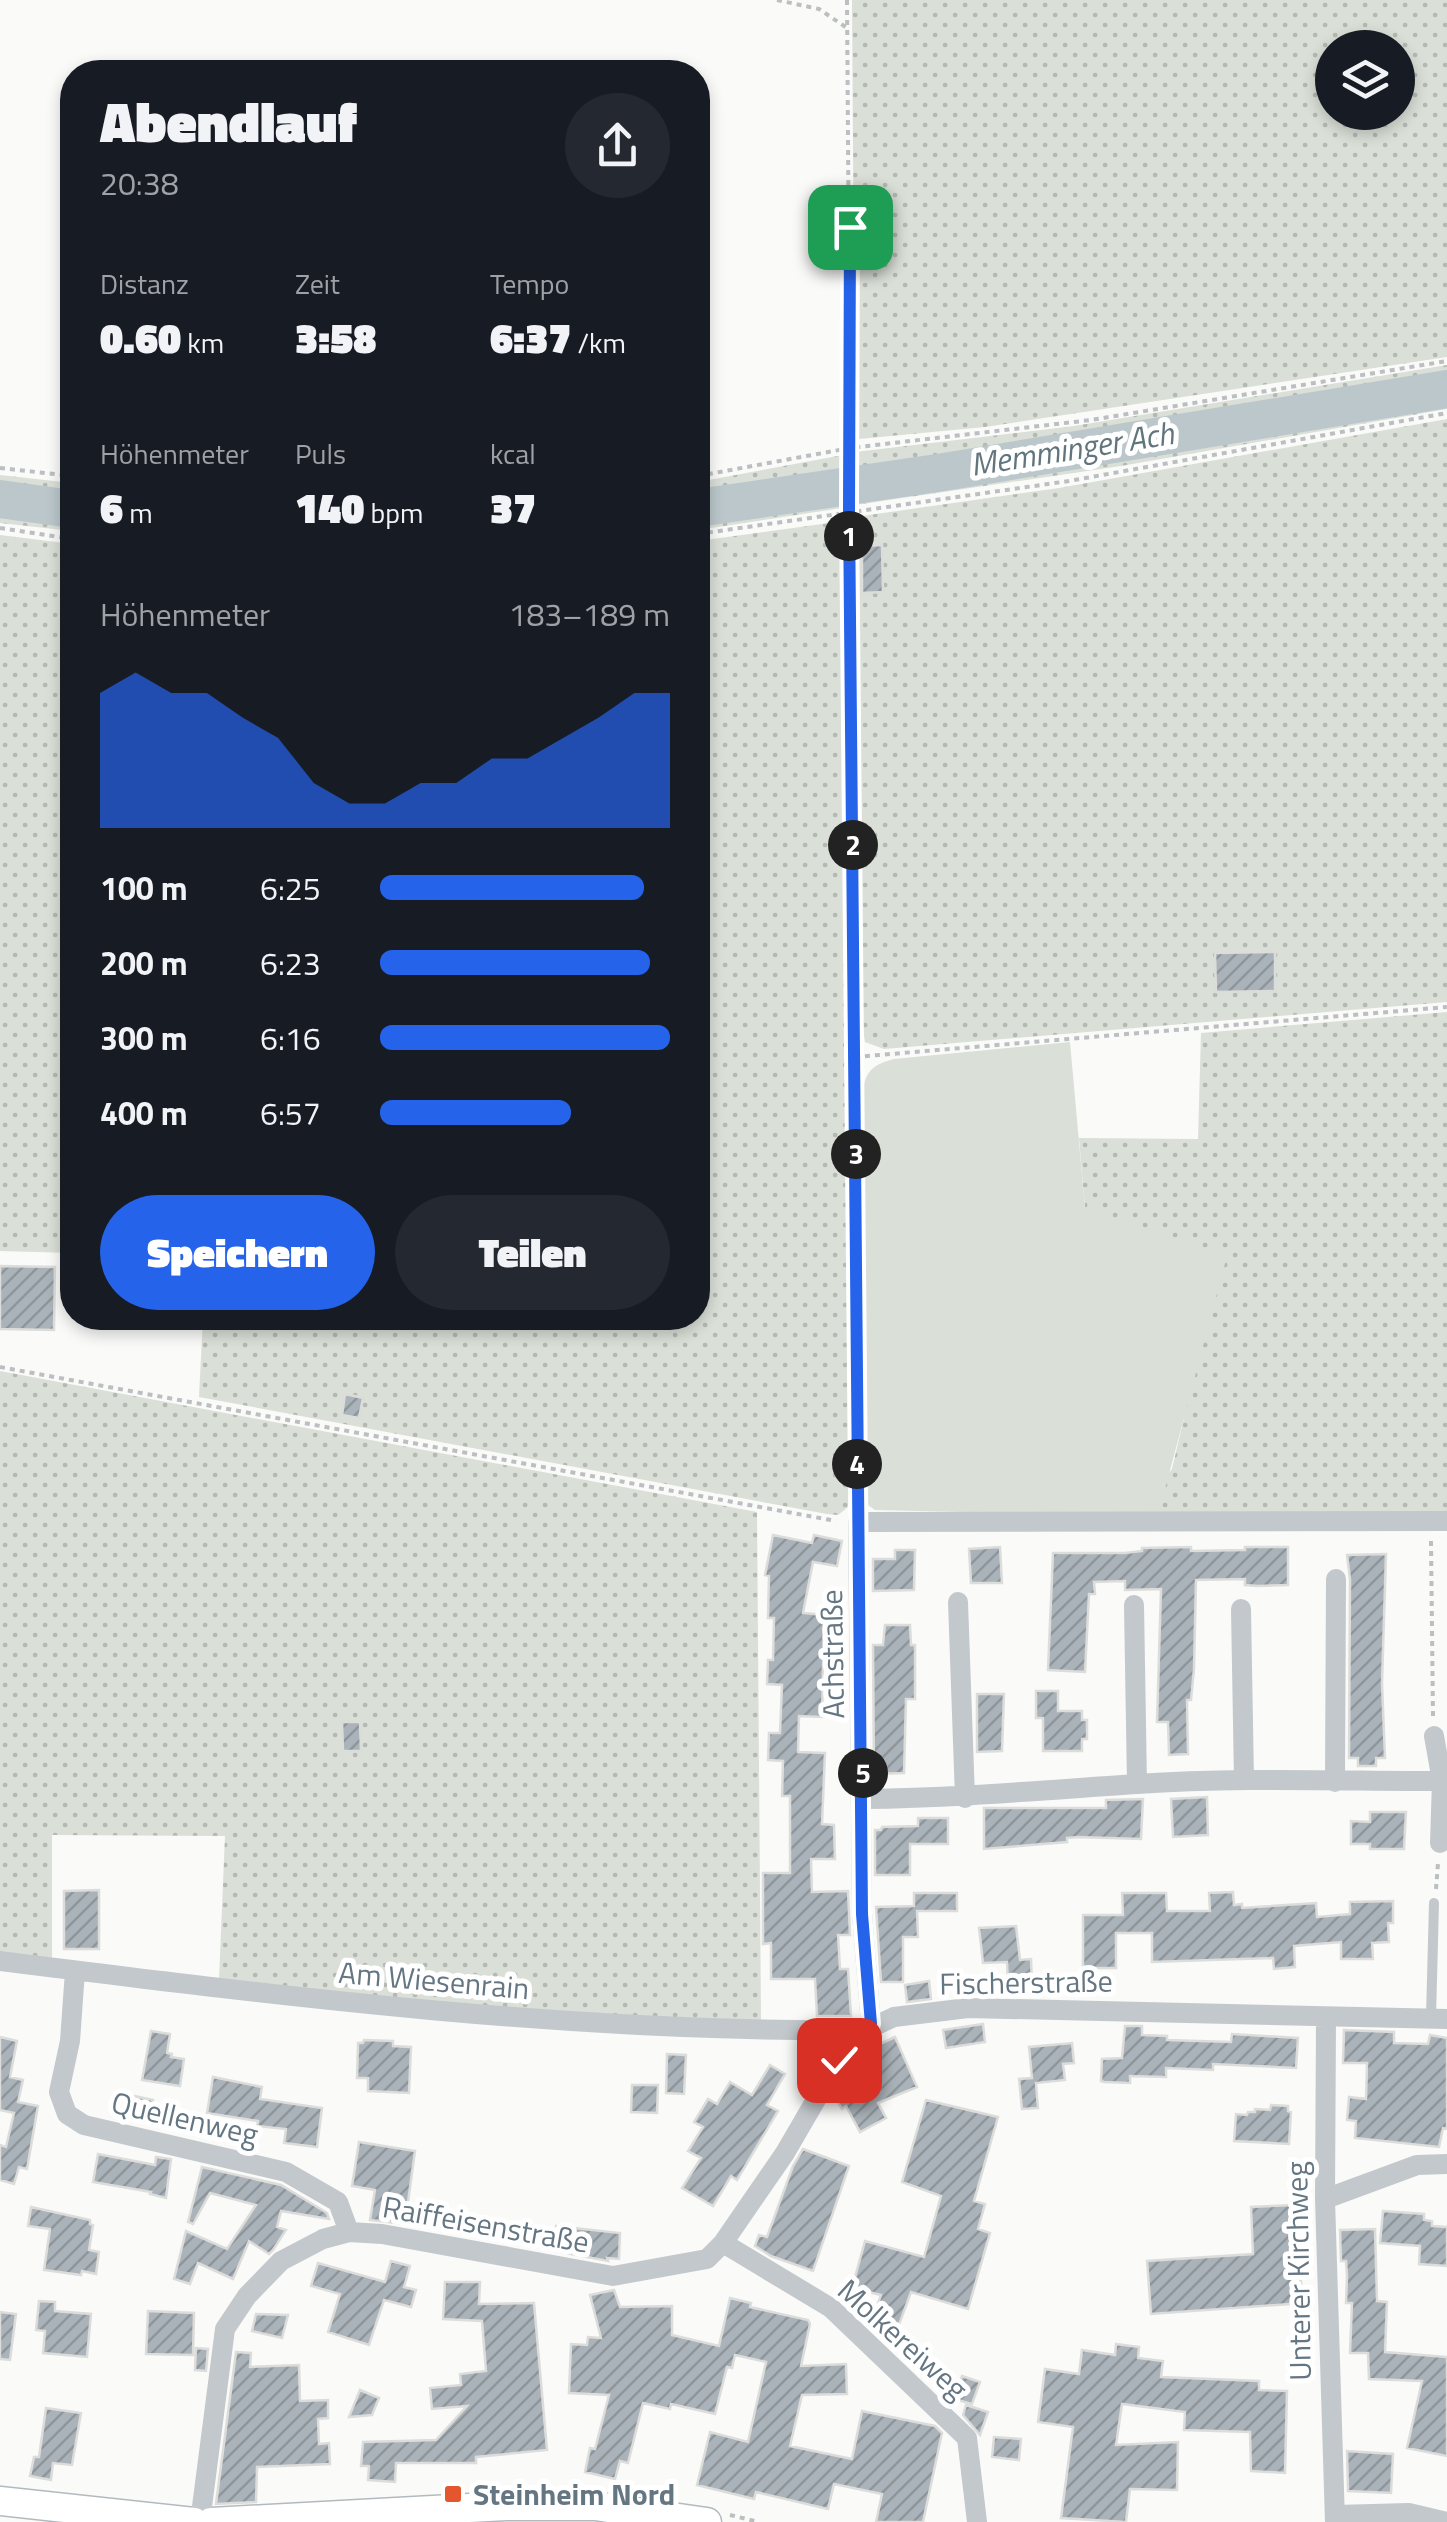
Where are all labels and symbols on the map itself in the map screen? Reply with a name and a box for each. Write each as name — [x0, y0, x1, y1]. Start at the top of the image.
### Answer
pin — [808, 185, 893, 270]
water label: Memminger Ach — [967, 408, 1178, 488]
pin: 1 — [824, 511, 874, 561]
pin: 2 — [828, 820, 878, 870]
pin: 3 — [831, 1129, 881, 1179]
pin: 4 — [832, 1439, 882, 1489]
street label: Achstraße — [808, 1589, 856, 1719]
pin: 5 — [838, 1748, 888, 1798]
street label: Am Wiesenrain — [337, 1949, 531, 2011]
street label: Fischerstraße — [939, 1957, 1113, 2007]
pin — [797, 2018, 882, 2103]
street label: Quellenweg — [107, 2079, 263, 2157]
street label: Unterer Kirchweg — [1273, 2161, 1323, 2381]
street label: Raiffeisenstraße — [379, 2183, 593, 2265]
street label: Molkereiweg — [827, 2268, 979, 2410]
place label: Steinheim Nord — [473, 2471, 675, 2517]
marker: Steinheim Nord — [442, 2483, 464, 2505]

